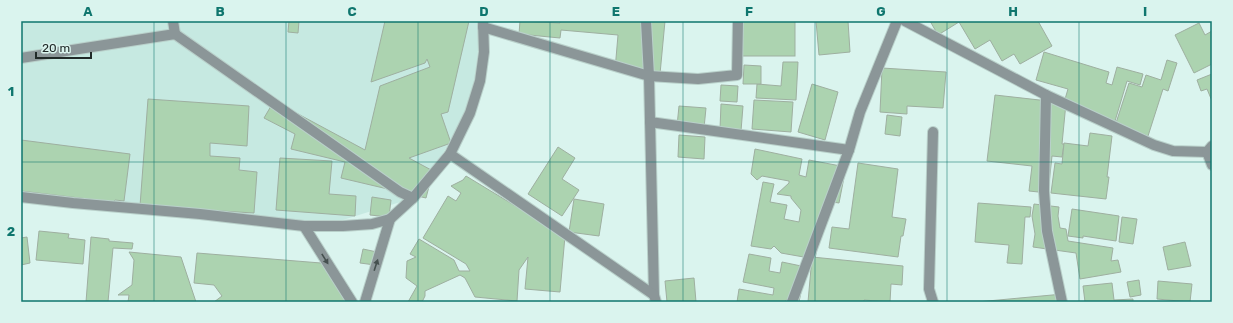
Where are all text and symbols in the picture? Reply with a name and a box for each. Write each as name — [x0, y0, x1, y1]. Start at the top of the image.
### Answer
text: A — [83, 4, 93, 19]
text: B — [215, 4, 225, 19]
text: C — [347, 4, 357, 19]
text: D — [479, 4, 489, 19]
text: E — [612, 4, 620, 19]
text: F — [745, 4, 753, 19]
text: G — [876, 4, 886, 19]
text: H — [1008, 4, 1018, 19]
text: I — [1143, 4, 1147, 19]
scale bar — [36, 34, 91, 60]
text: 20 m — [42, 41, 70, 55]
text: 1 — [8, 84, 14, 99]
text: 2 — [7, 224, 15, 239]
one-way arrow — [322, 253, 329, 265]
one-way arrow — [373, 258, 379, 270]

